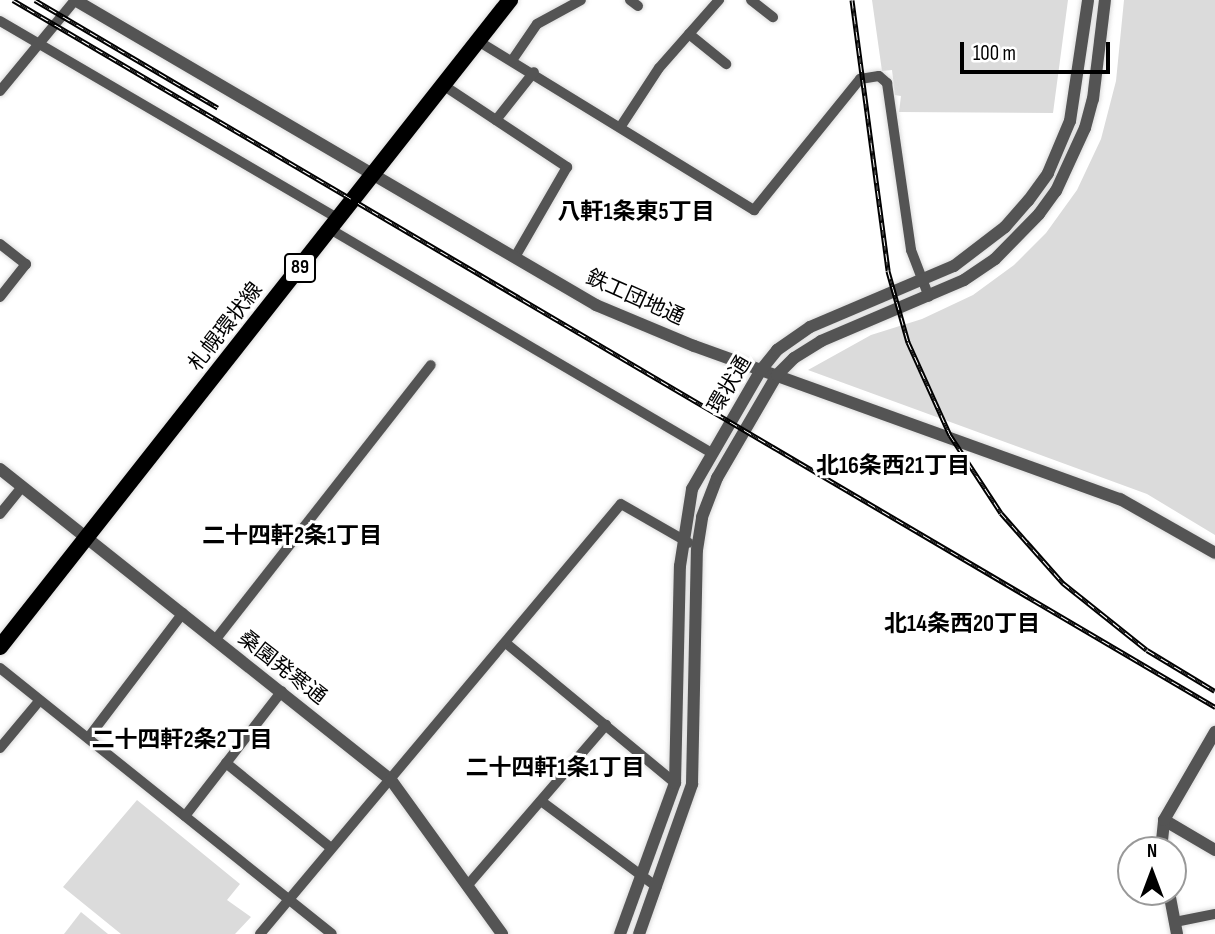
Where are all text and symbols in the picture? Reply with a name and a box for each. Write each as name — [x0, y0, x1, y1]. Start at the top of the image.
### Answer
scale bar — [963, 28, 1114, 72]
text: 100 m — [973, 41, 1016, 66]
district label: 八軒1条東5丁目 — [557, 198, 715, 226]
road number: 89 — [282, 252, 318, 284]
street label: 鉄工団地通 — [582, 265, 688, 331]
street label: 札幌環状線 — [184, 278, 268, 376]
street label: 環状通 — [703, 352, 757, 418]
district label: 北16条西21丁目 — [816, 452, 970, 480]
district label: 二十四軒2条1丁目 — [202, 522, 382, 550]
district label: 北14条西20丁目 — [884, 610, 1040, 638]
street label: 桑園発寒通 — [233, 626, 331, 710]
district label: 二十四軒2条2丁目 — [91, 726, 273, 754]
district label: 二十四軒1条1丁目 — [465, 754, 645, 782]
north arrow — [1117, 836, 1187, 906]
text: N — [1147, 840, 1157, 863]

